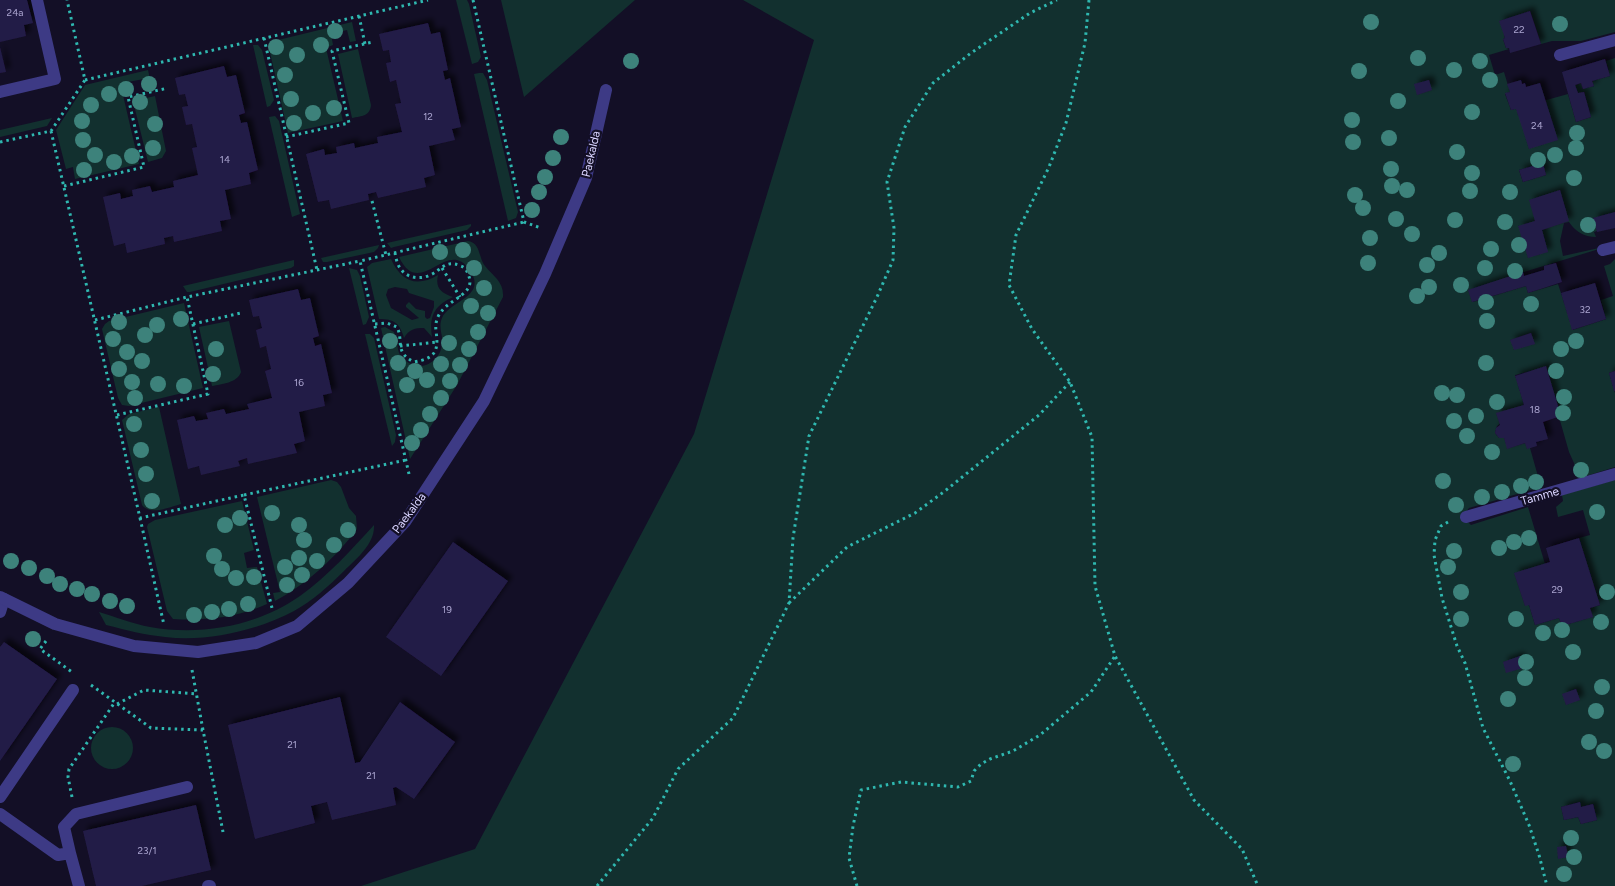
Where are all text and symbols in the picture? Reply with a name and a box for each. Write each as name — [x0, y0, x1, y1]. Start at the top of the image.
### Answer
house number: 24a — [7, 6, 23, 19]
house number: 22 — [1513, 23, 1525, 36]
house number: 12 — [423, 110, 433, 123]
house number: 24 — [1531, 119, 1543, 132]
street label: Paekalda — [579, 129, 603, 179]
house number: 14 — [220, 153, 230, 166]
house number: 32 — [1579, 303, 1591, 316]
house number: 16 — [294, 376, 304, 389]
house number: 18 — [1530, 403, 1540, 416]
street label: Tamme — [1519, 484, 1561, 508]
street label: Paekalda — [389, 490, 429, 536]
house number: 29 — [1551, 583, 1563, 596]
house number: 19 — [442, 603, 452, 616]
house number: 21 — [287, 738, 297, 751]
house number: 21 — [366, 769, 376, 782]
house number: 23/1 — [137, 844, 157, 857]

